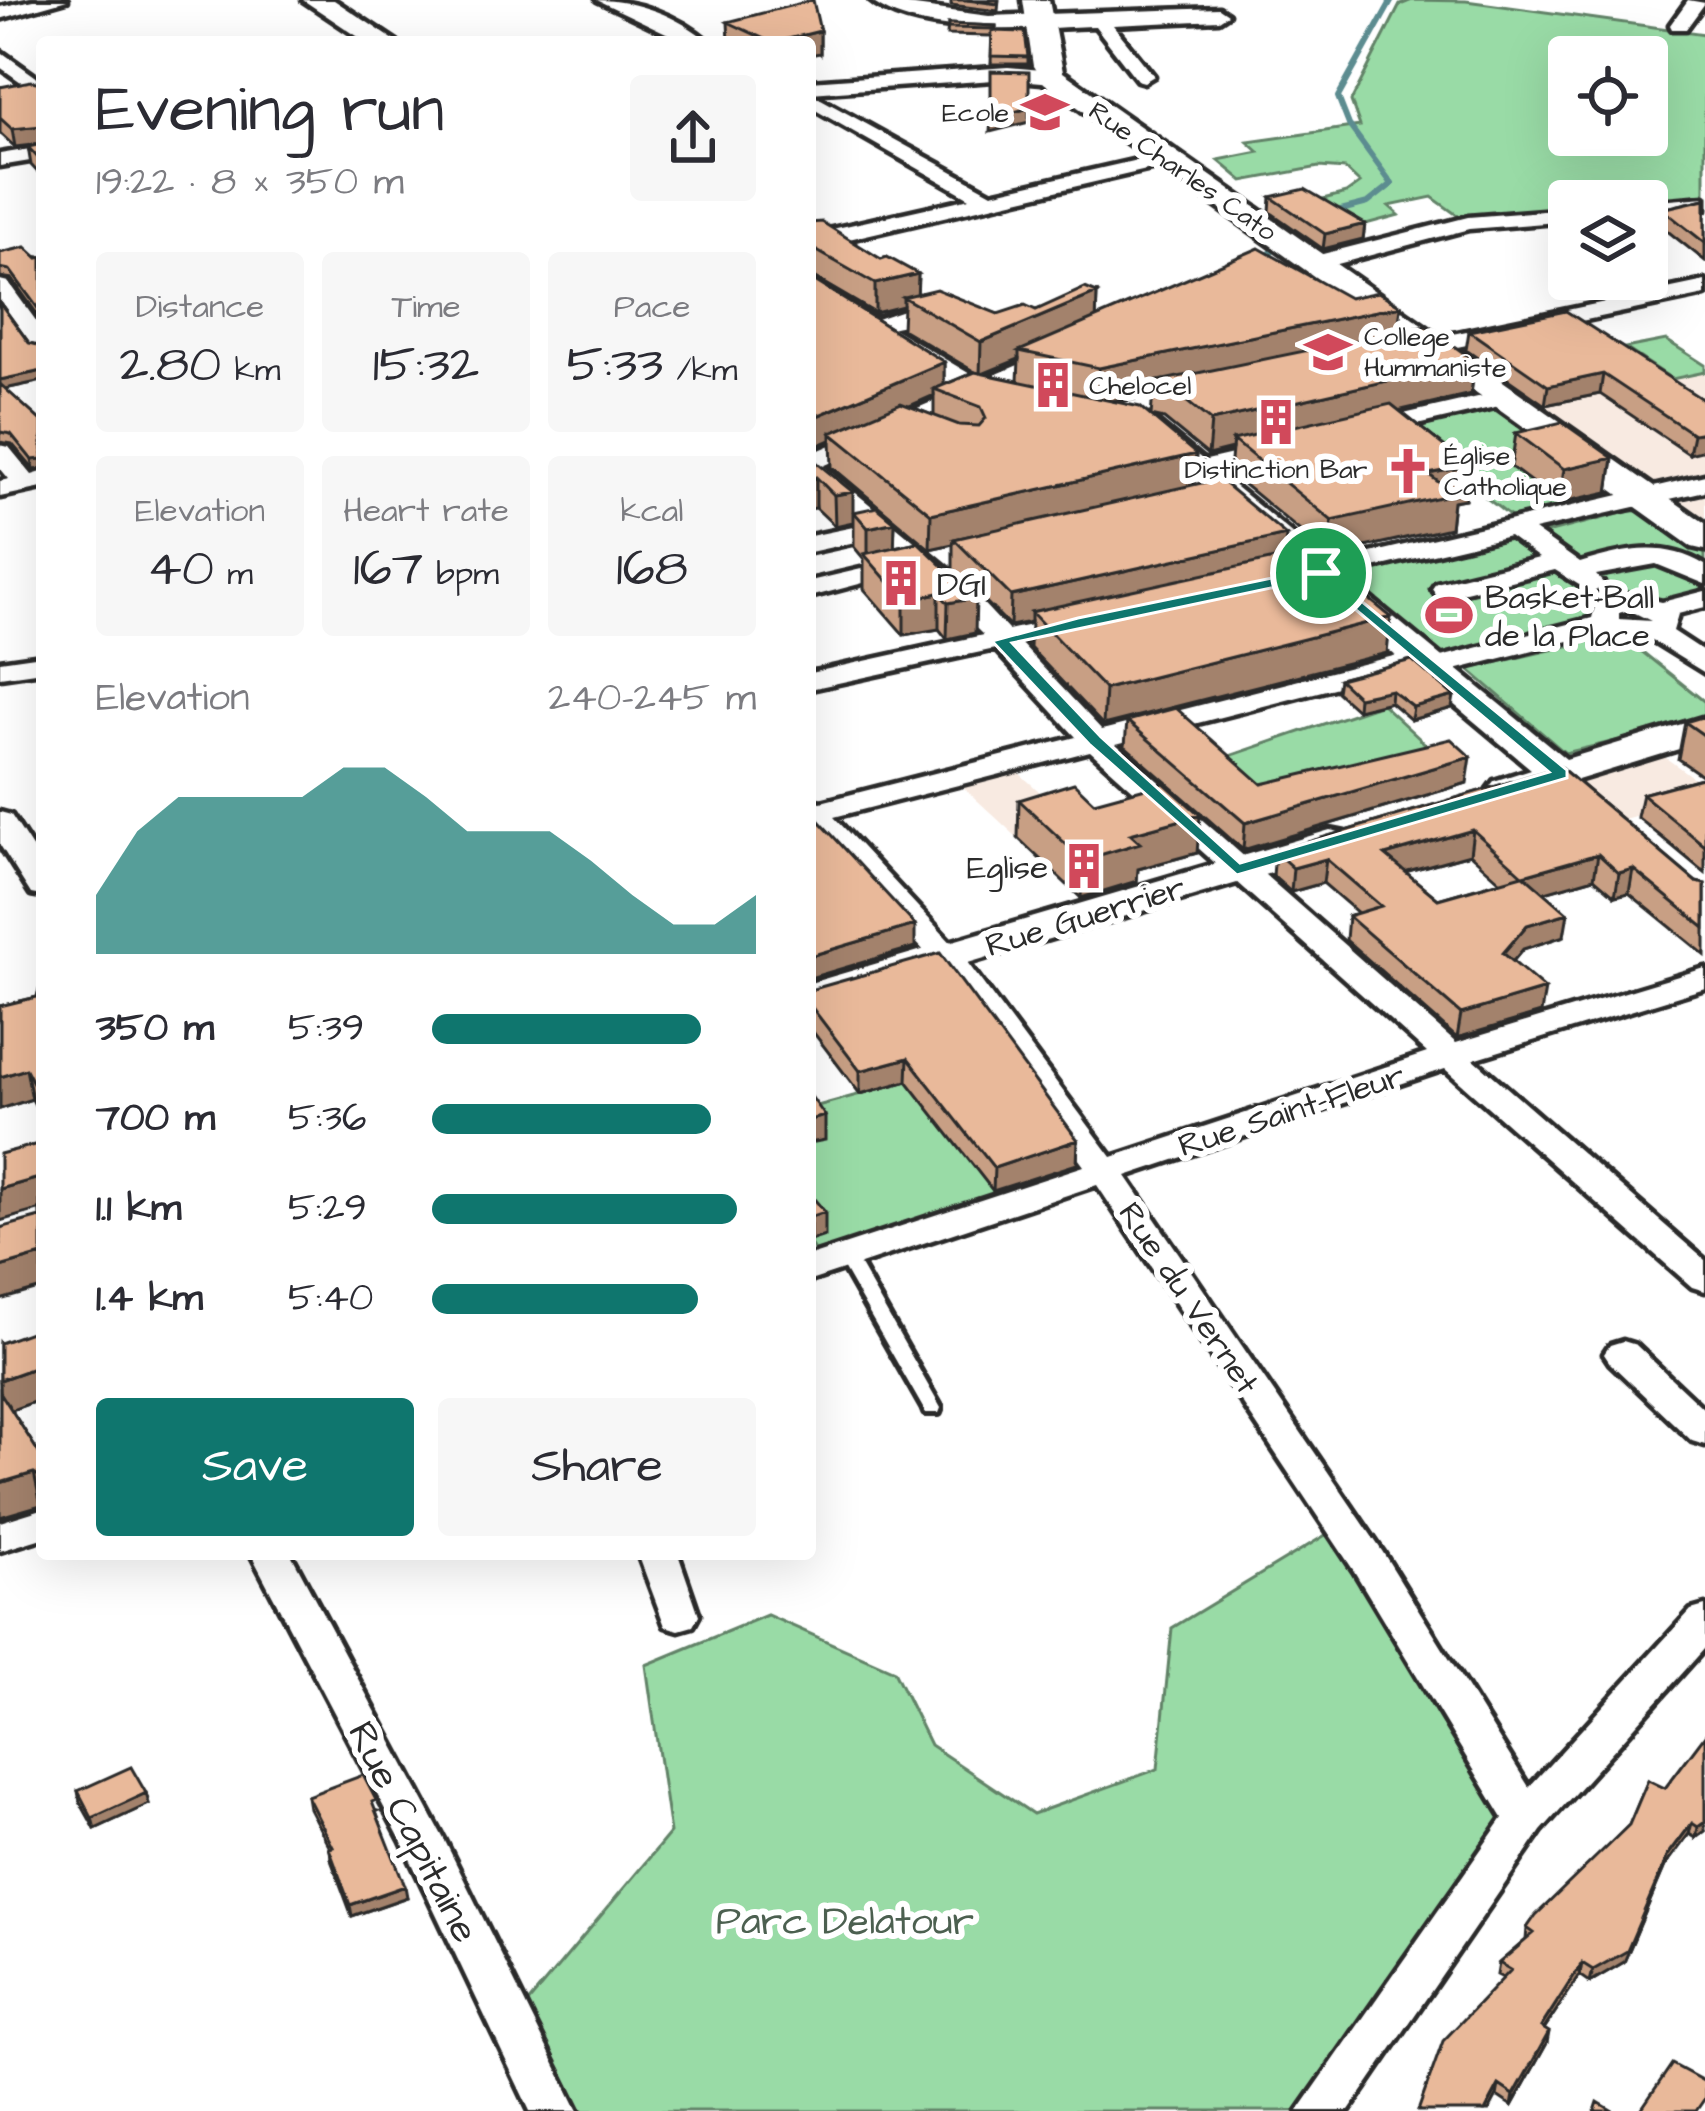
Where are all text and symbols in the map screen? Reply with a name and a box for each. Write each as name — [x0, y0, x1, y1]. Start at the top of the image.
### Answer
map controls — [1548, 36, 1668, 300]
button: locate — [1548, 36, 1668, 156]
text: Evening run — [96, 65, 444, 157]
button: share — [630, 75, 756, 201]
school or university icon: Ecole — [1020, 87, 1070, 137]
street label: Rue Charles Cato — [1081, 93, 1284, 251]
place label: Ecole — [942, 94, 1009, 132]
text: 19:22 · 8 × 350 m — [96, 156, 404, 210]
button: layers — [1548, 180, 1668, 300]
text: Distance — [136, 284, 264, 330]
text: Time — [391, 284, 461, 330]
text: Pace — [614, 284, 690, 330]
place label: College Hummaniste — [1364, 318, 1507, 387]
school or university icon: College Hummaniste — [1303, 327, 1353, 377]
text: 2.80 — [120, 330, 221, 401]
text: 15:32 — [373, 330, 479, 401]
text: 5:33 — [567, 330, 663, 401]
text: km — [221, 347, 280, 393]
text: /km — [663, 347, 737, 393]
building icon: Chelocel — [1028, 360, 1078, 410]
place label: Chelocel — [1089, 367, 1191, 405]
building icon: Distinction Bar — [1251, 397, 1301, 447]
place label: Église Catholique — [1444, 437, 1567, 506]
church icon: Église Catholique — [1383, 446, 1433, 496]
place label: Distinction Bar — [1184, 451, 1368, 489]
text: Elevation — [135, 488, 265, 534]
text: Heart rate — [343, 488, 509, 534]
text: kcal — [620, 488, 684, 534]
pin — [1270, 522, 1372, 624]
text: 40 — [147, 534, 214, 605]
text: 167 — [353, 534, 423, 605]
text: 168 — [616, 534, 688, 605]
icon: arrive — [1288, 540, 1354, 606]
text: m — [214, 551, 253, 597]
text: bpm — [423, 551, 499, 597]
building icon: DGI — [876, 558, 926, 608]
place label: DGI — [937, 562, 986, 608]
place label: Basket-Ball de la Place — [1485, 575, 1654, 659]
sports icon: Basket-Ball de la Place — [1424, 590, 1474, 640]
text: Elevation — [96, 672, 250, 726]
text: 240–245 m — [548, 672, 756, 726]
building icon: Eglise — [1059, 841, 1109, 891]
place label: Eglise — [967, 845, 1048, 893]
street label: Rue Guerrier — [980, 865, 1191, 969]
text: 350 m — [96, 1002, 214, 1056]
text: 5:39 — [288, 1002, 364, 1056]
street label: Rue Saint-Fleur — [1173, 1053, 1411, 1169]
text: 700 m — [96, 1092, 215, 1146]
text: 5:36 — [288, 1092, 366, 1146]
text: 1.1 km — [96, 1182, 181, 1236]
text: 5:29 — [288, 1182, 367, 1236]
street label: Rue du Vernet — [1107, 1193, 1270, 1403]
text: 1.4 km — [96, 1272, 203, 1326]
text: 5:40 — [288, 1272, 373, 1326]
button: Save — [96, 1398, 414, 1536]
button: Share — [438, 1398, 756, 1536]
street label: Rue Capitaine — [333, 1713, 491, 1952]
park label: Parc Delatour — [716, 1896, 974, 1950]

